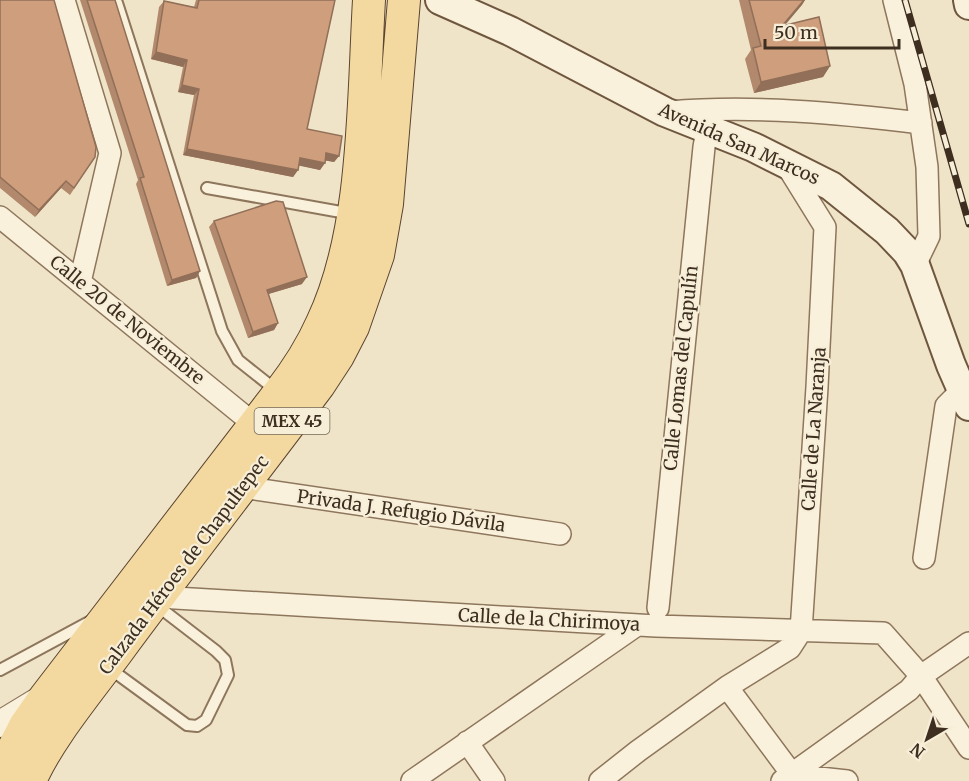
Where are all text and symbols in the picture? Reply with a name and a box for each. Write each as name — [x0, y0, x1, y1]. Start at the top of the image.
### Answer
scale bar — [765, 12, 898, 50]
text: 50 m — [774, 21, 818, 44]
street label: Avenida San Marcos — [654, 97, 823, 189]
street label: Calle 20 de Noviembre — [45, 250, 209, 389]
street label: Calle Lomas del Capulín — [658, 264, 703, 472]
street label: Calle de La Naranja — [796, 346, 831, 512]
road number: MEX 45 — [254, 408, 330, 434]
street label: Calzada Héroes de Chapultepec — [94, 450, 274, 679]
street label: Privada J. Refugio Dávila — [295, 484, 507, 537]
street label: Calle de la Chirimoya — [457, 603, 641, 636]
north arrow — [897, 709, 957, 769]
text: N — [906, 739, 929, 762]

